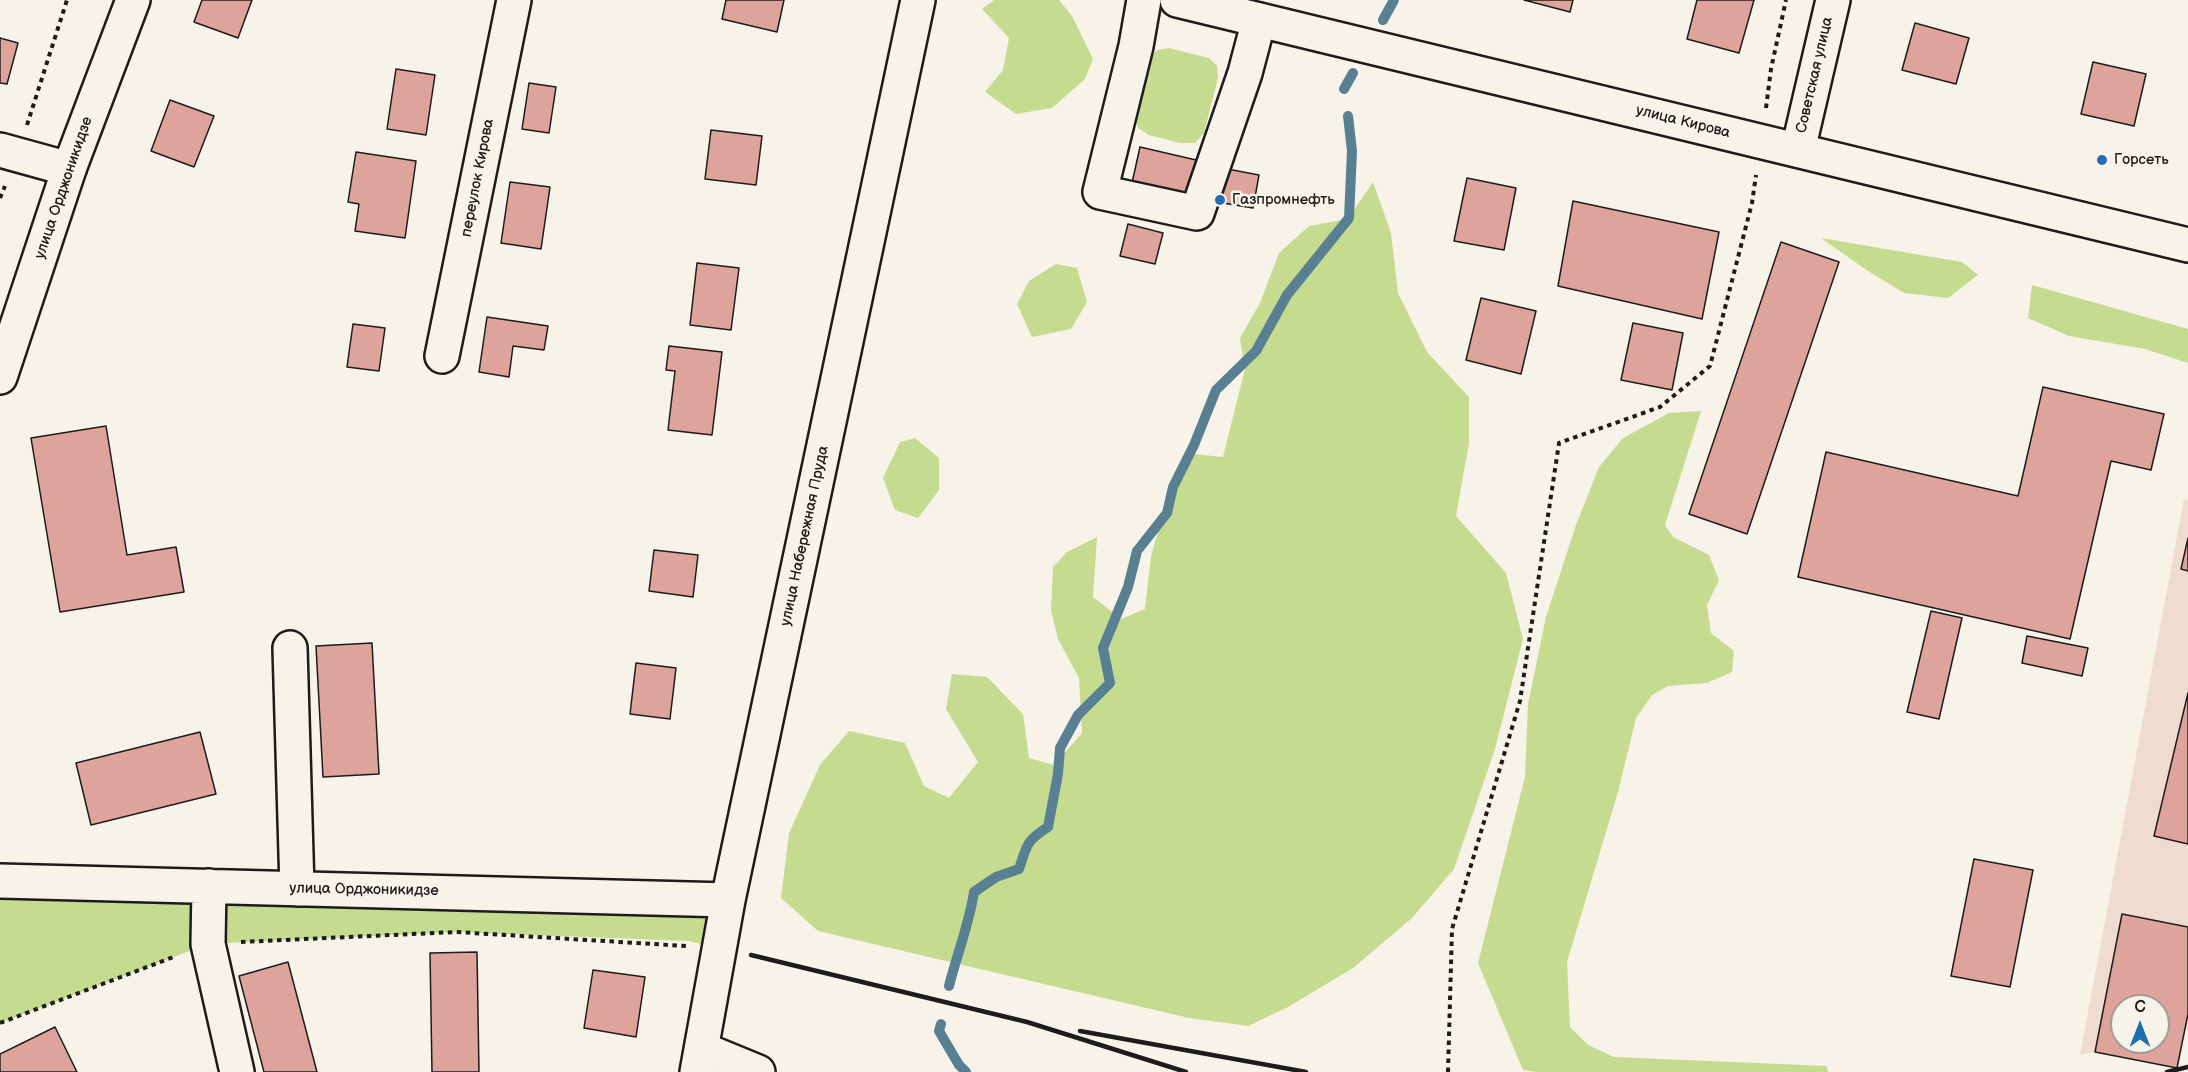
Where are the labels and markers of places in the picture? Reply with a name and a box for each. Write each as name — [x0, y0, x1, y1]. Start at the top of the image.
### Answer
place label: Горсеть — [2114, 151, 2169, 169]
marker: Горсеть — [2095, 153, 2109, 167]
place label: Газпромнефть — [1232, 191, 1335, 209]
marker: Газпромнефть — [1213, 193, 1227, 207]

